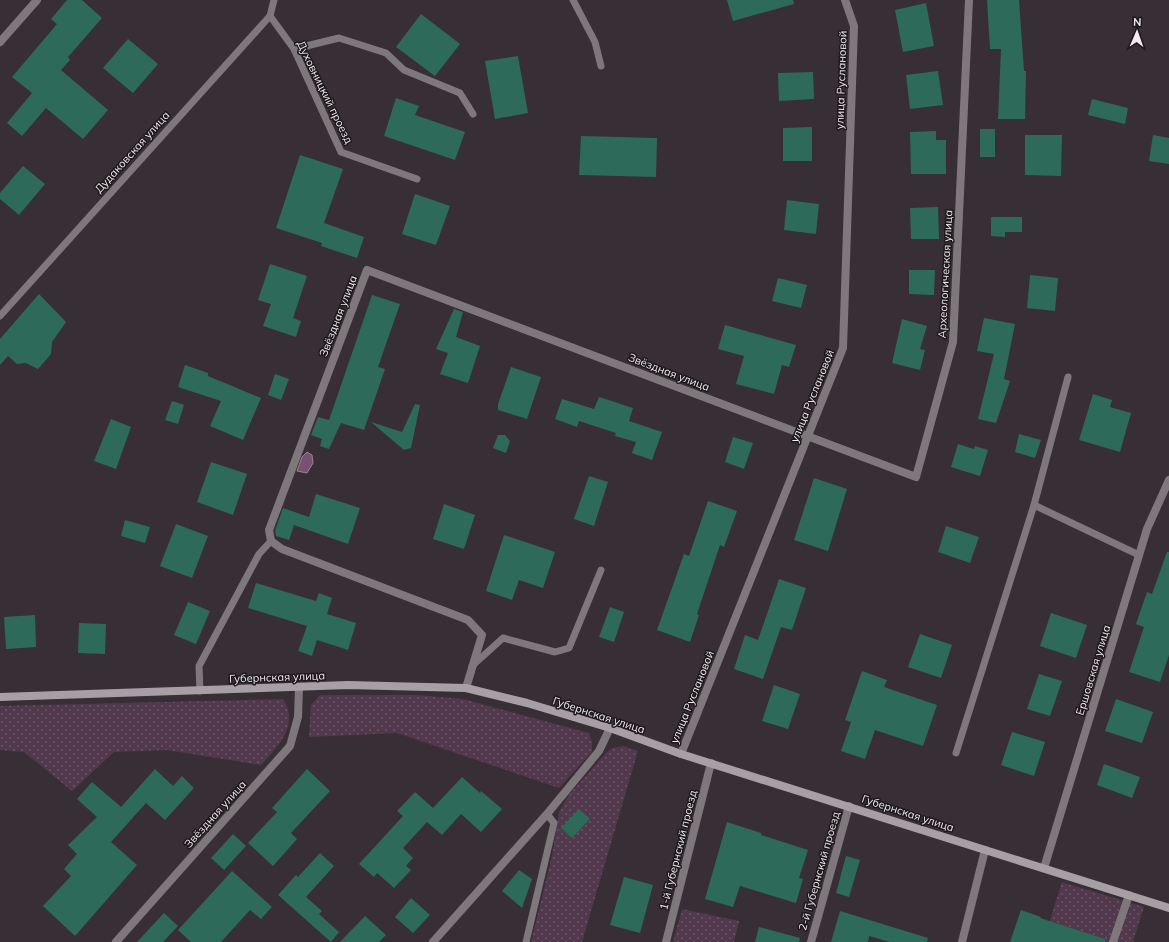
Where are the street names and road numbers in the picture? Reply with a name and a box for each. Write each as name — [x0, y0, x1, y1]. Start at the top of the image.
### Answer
street label: улица Руслановой — [832, 30, 850, 130]
street label: Духовницкий проезд — [294, 38, 356, 146]
street label: Дудаковская улица — [92, 108, 172, 196]
street label: Археологическая улица — [935, 209, 955, 339]
street label: Звёздная улица — [316, 273, 360, 359]
street label: улица Руслановой — [787, 348, 837, 444]
street label: Звёздная улица — [626, 350, 712, 394]
street label: Ершовская улица — [1073, 623, 1113, 717]
street label: улица Руслановой — [667, 649, 717, 745]
street label: Губернская улица — [229, 668, 325, 686]
street label: Губернская улица — [551, 694, 647, 736]
street label: Звёздная улица — [181, 777, 249, 851]
street label: 1-й Губернский проезд — [656, 788, 700, 911]
street label: Губернская улица — [860, 792, 956, 834]
street label: 2-й Губернский проезд — [795, 810, 843, 932]

